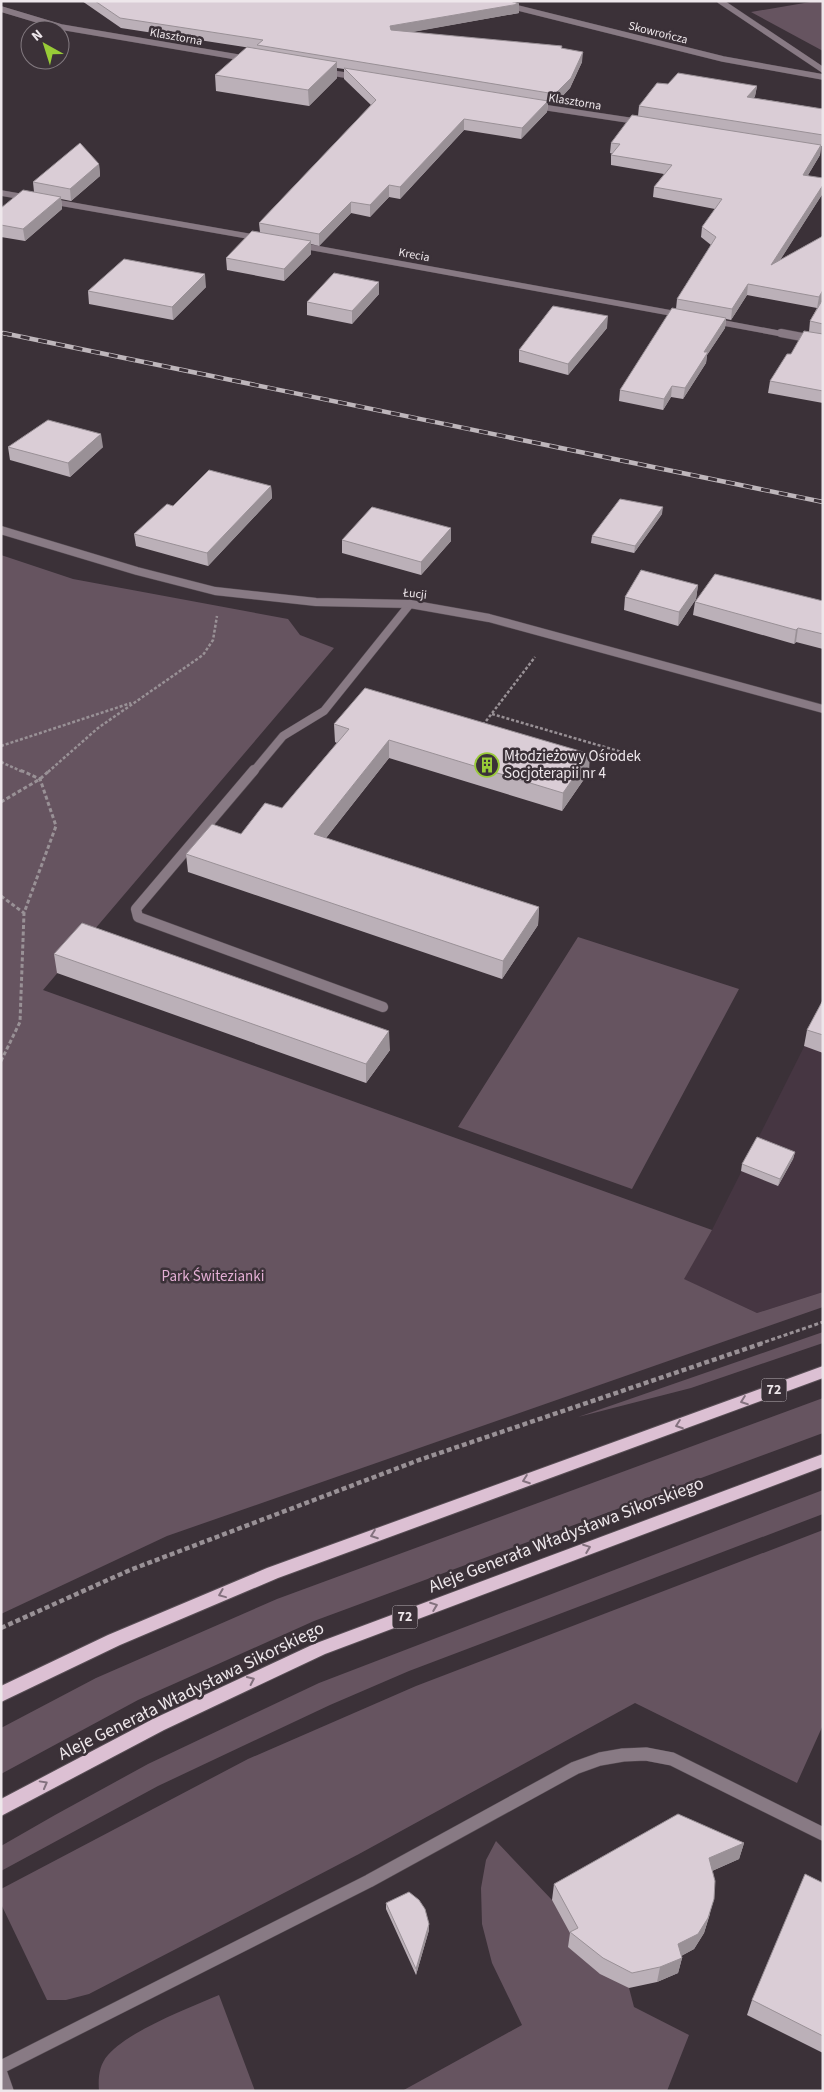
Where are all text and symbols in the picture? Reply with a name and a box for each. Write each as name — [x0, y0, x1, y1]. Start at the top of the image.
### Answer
street label: Skowrończa — [627, 17, 689, 49]
north arrow — [20, 20, 70, 70]
street label: Klasztorna — [148, 24, 204, 50]
text: N — [28, 25, 47, 46]
street label: Klasztorna — [547, 89, 603, 115]
street label: Krecia — [397, 244, 431, 266]
street label: Łucji — [401, 584, 428, 604]
place label: Młodzieżowy Ośrodek Socjoterapii nr 4 — [504, 746, 642, 784]
building icon: Młodzieżowy Ośrodek Socjoterapii nr 4 — [474, 752, 500, 778]
park label: Park Świtezianki — [162, 1266, 264, 1287]
road number: 72 — [762, 1378, 786, 1402]
one-way arrow — [740, 1395, 749, 1405]
one-way arrow — [675, 1419, 684, 1429]
street label: Aleje Generała Władysława Sikorskiego — [425, 1471, 707, 1599]
one-way arrow — [523, 1474, 531, 1484]
one-way arrow — [370, 1529, 378, 1539]
one-way arrow — [582, 1544, 590, 1554]
one-way arrow — [218, 1587, 227, 1598]
one-way arrow — [430, 1602, 438, 1612]
road number: 72 — [392, 1605, 418, 1628]
street label: Aleje Generała Władysława Sikorskiego — [54, 1616, 328, 1766]
one-way arrow — [246, 1675, 255, 1686]
one-way arrow — [38, 1780, 47, 1790]

